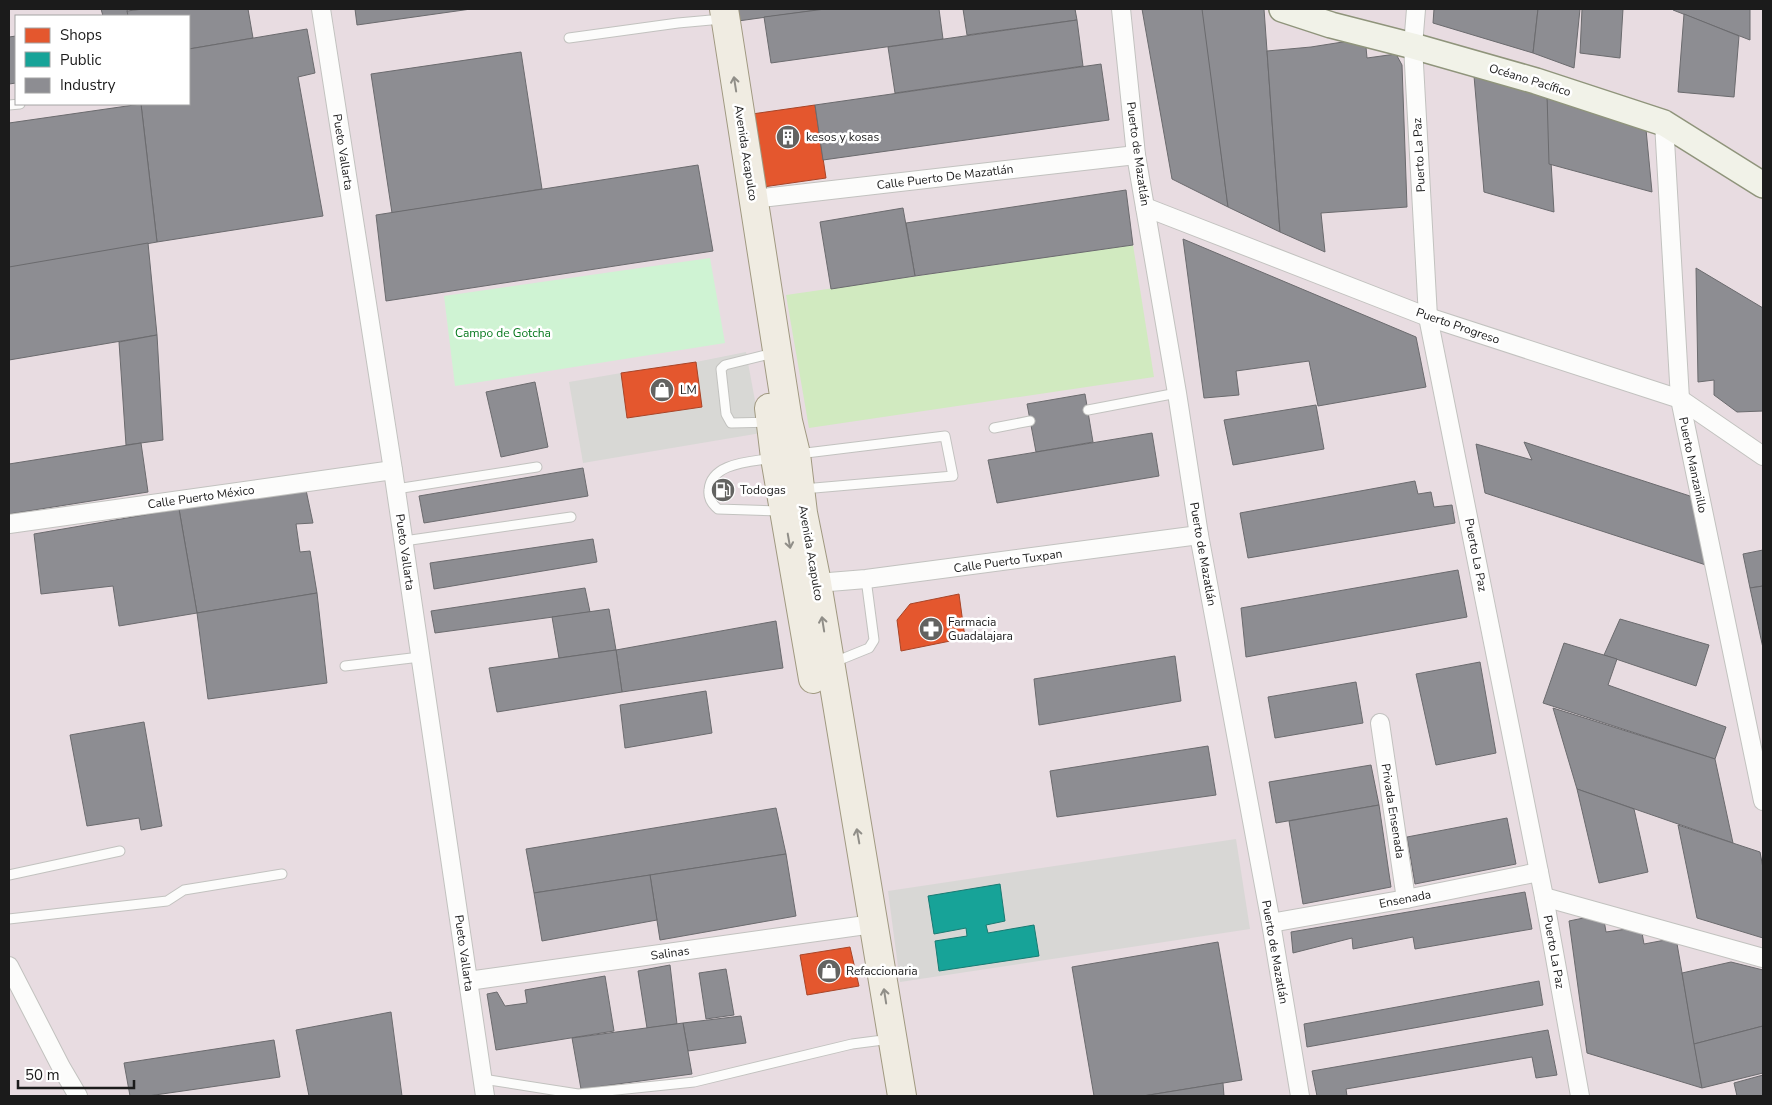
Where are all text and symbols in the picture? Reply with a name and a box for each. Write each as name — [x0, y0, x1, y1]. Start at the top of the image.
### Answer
legend — [15, 15, 190, 105]
text: Shops — [60, 25, 102, 45]
text: Public — [60, 50, 101, 70]
street label: Océano Pacífico — [1487, 60, 1573, 100]
text: Industry — [60, 75, 116, 95]
one-way arrow — [730, 76, 740, 92]
street label: Puerto de Mazatlán — [1123, 101, 1153, 207]
street label: Avenida Acapulco — [731, 104, 762, 202]
street label: Pueto Vallarta — [329, 113, 357, 191]
street label: Puerto La Paz — [1409, 117, 1429, 193]
building icon: kesos y kosas — [775, 124, 801, 150]
place label: kesos y kosas — [806, 129, 879, 145]
street label: Calle Puerto De Mazatlán — [876, 161, 1014, 193]
street label: Puerto Progreso — [1414, 304, 1502, 348]
park label: Campo de Gotcha — [455, 325, 551, 341]
shop icon: LM — [649, 377, 675, 403]
place label: LM — [680, 382, 697, 398]
street label: Puerto Manzanillo — [1675, 416, 1711, 515]
fuel station icon: Todogas — [710, 477, 736, 503]
street label: Calle Puerto México — [147, 482, 256, 512]
place label: Todogas — [740, 482, 786, 498]
street label: Puerto de Mazatlán — [1186, 501, 1220, 607]
street label: Avenida Acapulco — [795, 504, 827, 602]
street label: Pueto Vallarta — [392, 513, 418, 591]
street label: Puerto La Paz — [1461, 517, 1491, 593]
one-way arrow — [785, 532, 795, 548]
street label: Calle Puerto Tuxpan — [953, 545, 1063, 577]
place label: Farmacia Guadalajara — [948, 614, 1013, 644]
one-way arrow — [818, 616, 828, 632]
pharmacy icon: Farmacia Guadalajara — [918, 616, 944, 642]
street label: Privada Ensenada — [1378, 762, 1408, 860]
one-way arrow — [853, 828, 863, 844]
street label: Ensenada — [1378, 886, 1432, 912]
street label: Puerto de Mazatlán — [1258, 899, 1292, 1005]
street label: Pueto Vallarta — [451, 914, 477, 992]
street label: Puerto La Paz — [1540, 914, 1568, 990]
street label: Salinas — [650, 942, 691, 964]
shop icon: Refaccionaria — [816, 958, 842, 984]
place label: Refaccionaria — [846, 963, 918, 979]
one-way arrow — [879, 989, 889, 1005]
scale bar — [18, 1058, 134, 1090]
text: 50 m — [25, 1065, 60, 1085]

